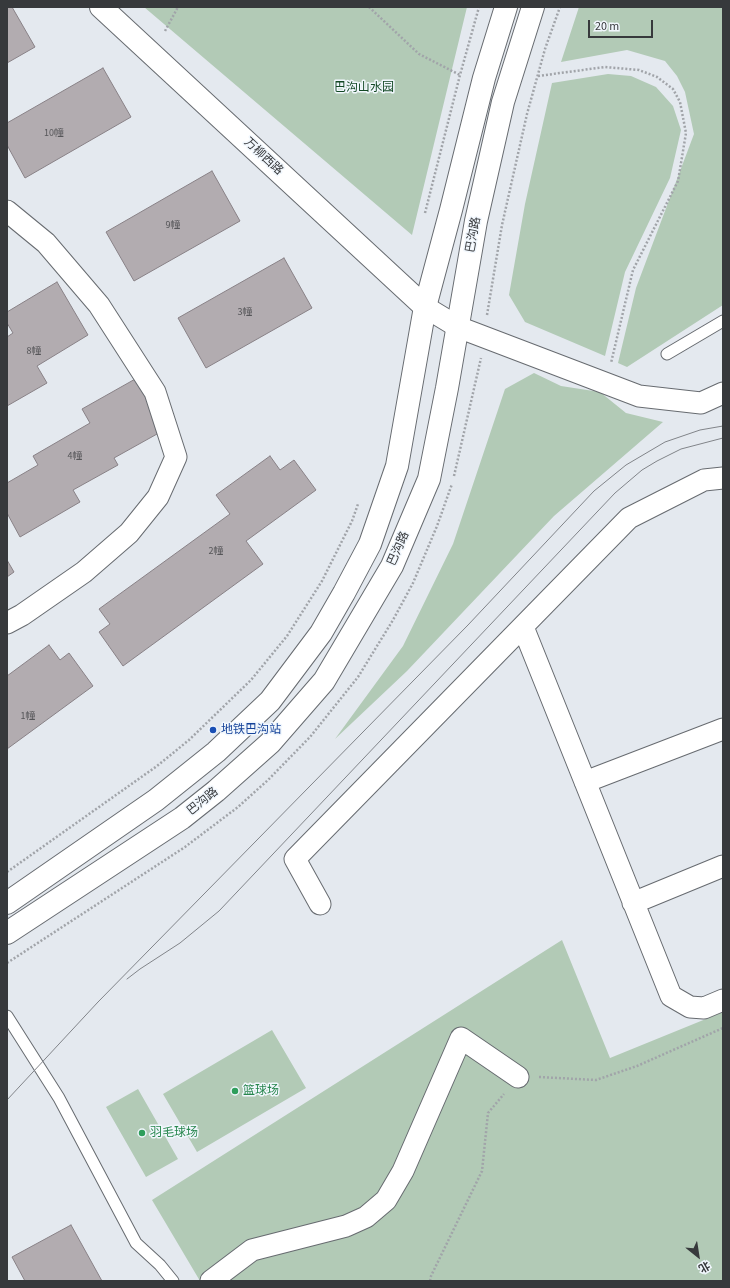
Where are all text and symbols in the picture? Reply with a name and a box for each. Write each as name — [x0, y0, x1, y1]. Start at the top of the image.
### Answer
scale bar — [590, 12, 655, 38]
text: 20 m — [595, 18, 619, 35]
park label: 巴沟山水园 — [334, 81, 394, 95]
house number: 10幢 — [44, 128, 64, 140]
street label: 万柳西路 — [241, 135, 285, 179]
street label: 巴沟路 — [464, 216, 484, 254]
house number: 9幢 — [166, 220, 180, 232]
house number: 3幢 — [238, 307, 252, 319]
house number: 8幢 — [27, 346, 41, 358]
house number: 4幢 — [68, 451, 82, 463]
street label: 巴沟路 — [385, 530, 413, 568]
house number: 2幢 — [209, 546, 223, 558]
house number: 1幢 — [21, 711, 35, 723]
place label: 地铁巴沟站 — [221, 723, 281, 737]
marker: 地铁巴沟站 — [208, 725, 218, 735]
street label: 巴沟路 — [184, 785, 222, 819]
place label: 篮球场 — [243, 1084, 279, 1098]
marker: 篮球场 — [230, 1086, 240, 1096]
place label: 羽毛球场 — [150, 1126, 198, 1140]
marker: 羽毛球场 — [137, 1128, 147, 1138]
north arrow — [678, 1236, 718, 1276]
text: 北 — [696, 1258, 713, 1276]

